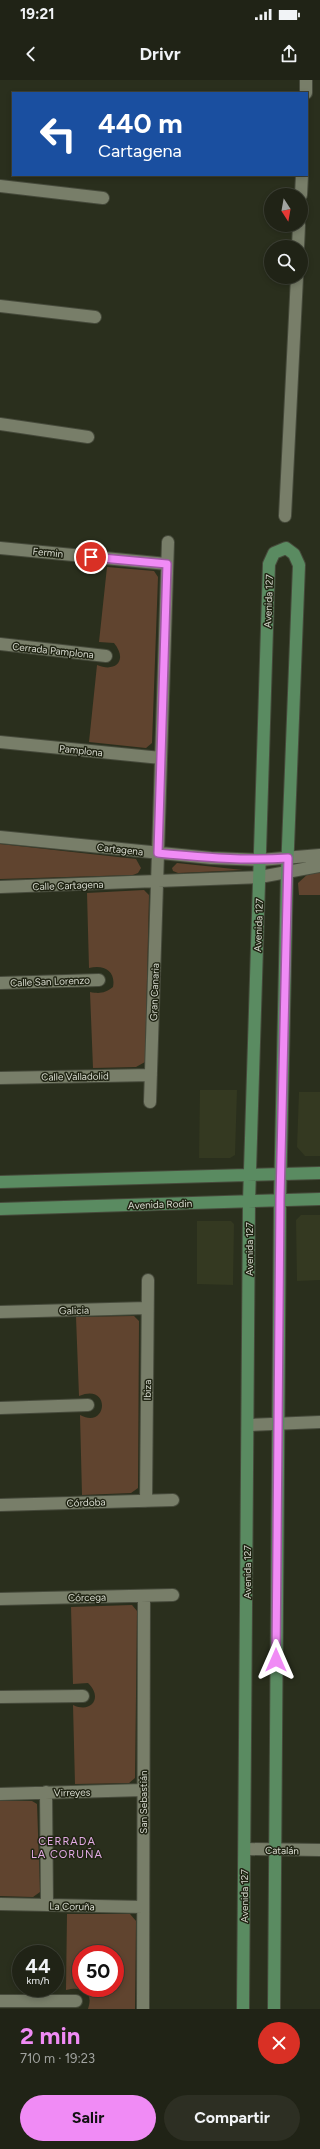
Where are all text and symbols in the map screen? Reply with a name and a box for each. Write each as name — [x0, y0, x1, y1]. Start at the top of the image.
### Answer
text: 19:21 — [20, 5, 55, 23]
icon: back — [20, 43, 42, 65]
text: Drivr — [140, 43, 180, 65]
icon: share — [278, 43, 300, 65]
text: 440 m — [98, 106, 183, 140]
icon: left — [32, 108, 84, 160]
text: Cartagena — [98, 140, 182, 162]
north arrow — [264, 188, 308, 232]
map controls — [264, 188, 308, 284]
button: search — [264, 240, 308, 284]
pin — [74, 540, 108, 574]
street label: Fermin — [32, 544, 64, 561]
icon: arrive — [80, 546, 102, 568]
street label: Avenida 127 — [261, 573, 276, 628]
street label: Cerrada Pamplona — [12, 640, 94, 661]
street label: Pamplona — [58, 742, 103, 759]
street label: Cartagena — [96, 841, 144, 858]
street label: Calle Cartagena — [32, 878, 104, 893]
street label: Avenida 127 — [251, 897, 266, 952]
street label: Gran Canaria — [147, 963, 162, 1021]
street label: Calle San Lorenzo — [10, 974, 90, 989]
street label: Calle Valladolid — [41, 1069, 109, 1084]
street label: Avenida Rodin — [128, 1197, 193, 1212]
street label: Avenida 127 — [243, 1222, 256, 1276]
street label: Galicia — [59, 1304, 89, 1317]
street label: Ibiza — [141, 1379, 154, 1401]
street label: Córdoba — [66, 1495, 106, 1510]
street label: Avenida 127 — [241, 1545, 254, 1599]
street label: Córcega — [68, 1591, 106, 1604]
position arrow — [255, 1639, 297, 1681]
street label: San Sebastián — [137, 1770, 150, 1834]
street label: Virreyes — [54, 1786, 91, 1799]
district label: CERRADA LA CORUÑA — [31, 1835, 103, 1861]
street label: Catalán — [265, 1844, 300, 1857]
street label: Avenida 127 — [238, 1869, 251, 1923]
street label: La Coruña — [49, 1900, 95, 1913]
speed limit sign: 50 — [72, 1945, 124, 1997]
text: 44 — [25, 1954, 51, 1978]
text: km/h — [27, 1974, 49, 1987]
text: 2 min — [20, 2021, 80, 2050]
button: close — [258, 2022, 300, 2064]
text: 710 m · 19:23 — [20, 2051, 95, 2066]
button: Salir — [20, 2095, 156, 2141]
button: Compartir — [164, 2095, 300, 2141]

